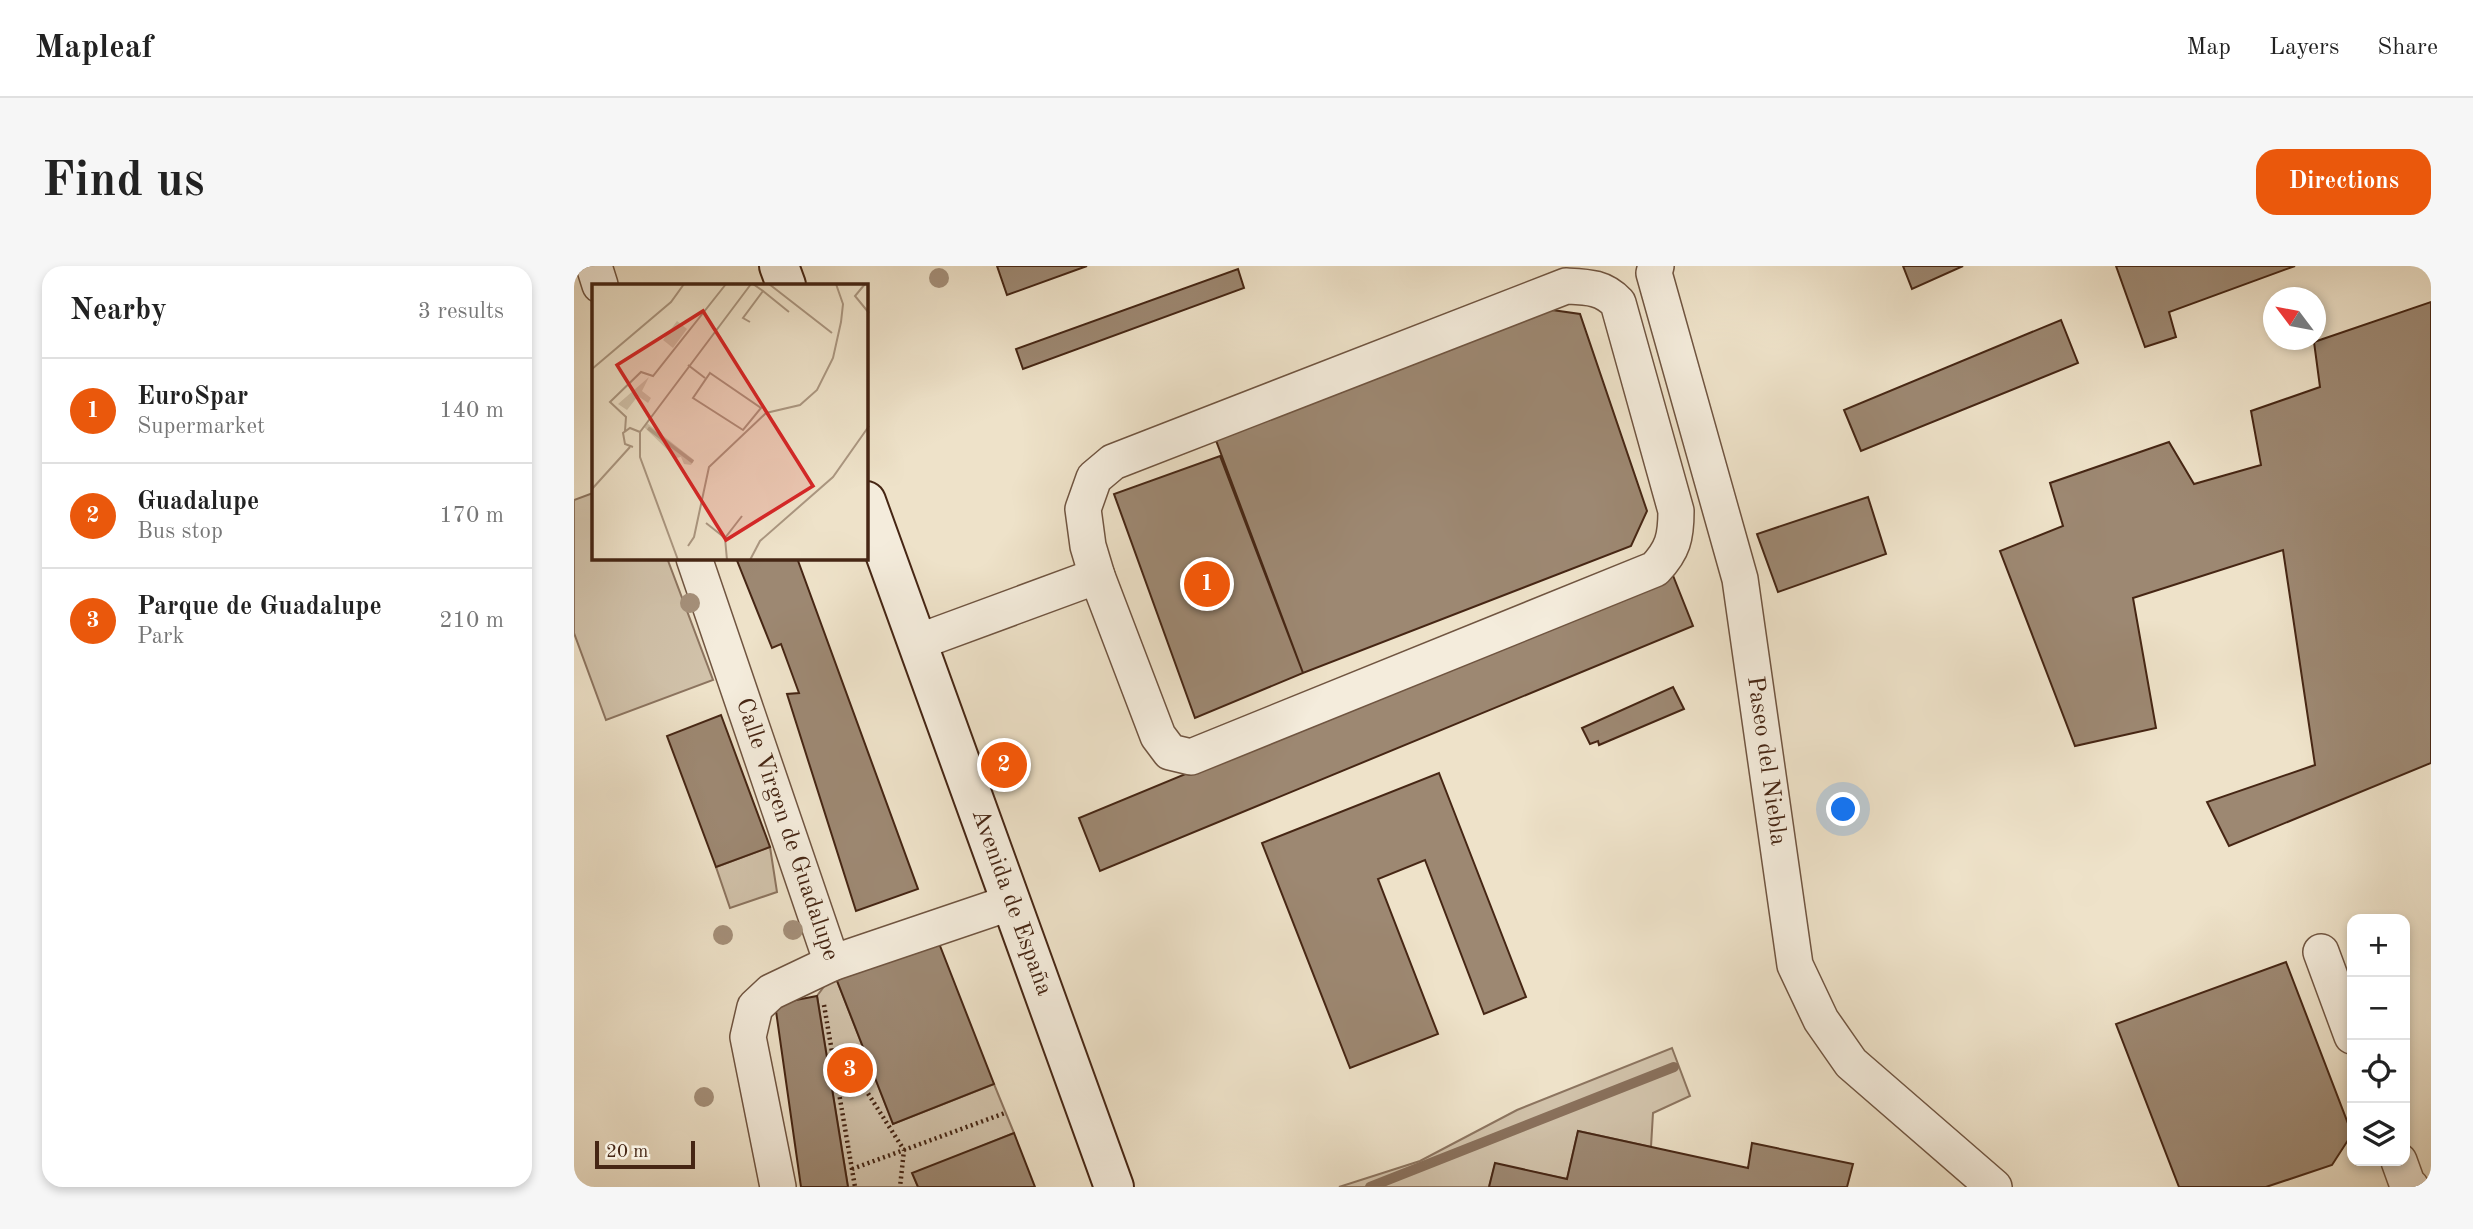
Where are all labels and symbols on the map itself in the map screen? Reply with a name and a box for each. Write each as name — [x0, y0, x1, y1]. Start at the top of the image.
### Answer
inset map — [592, 284, 868, 560]
north arrow — [2263, 287, 2326, 350]
pin: 1 — [1184, 558, 1230, 610]
street label: Paseo del Niebla — [1742, 675, 1790, 847]
street label: Calle Virgen de Guadalupe — [731, 695, 842, 964]
pin: 2 — [981, 739, 1027, 791]
your location — [1826, 792, 1860, 826]
street label: Avenida de España — [966, 806, 1056, 999]
pin: 3 — [827, 1044, 873, 1096]
scale bar — [595, 1138, 695, 1170]

